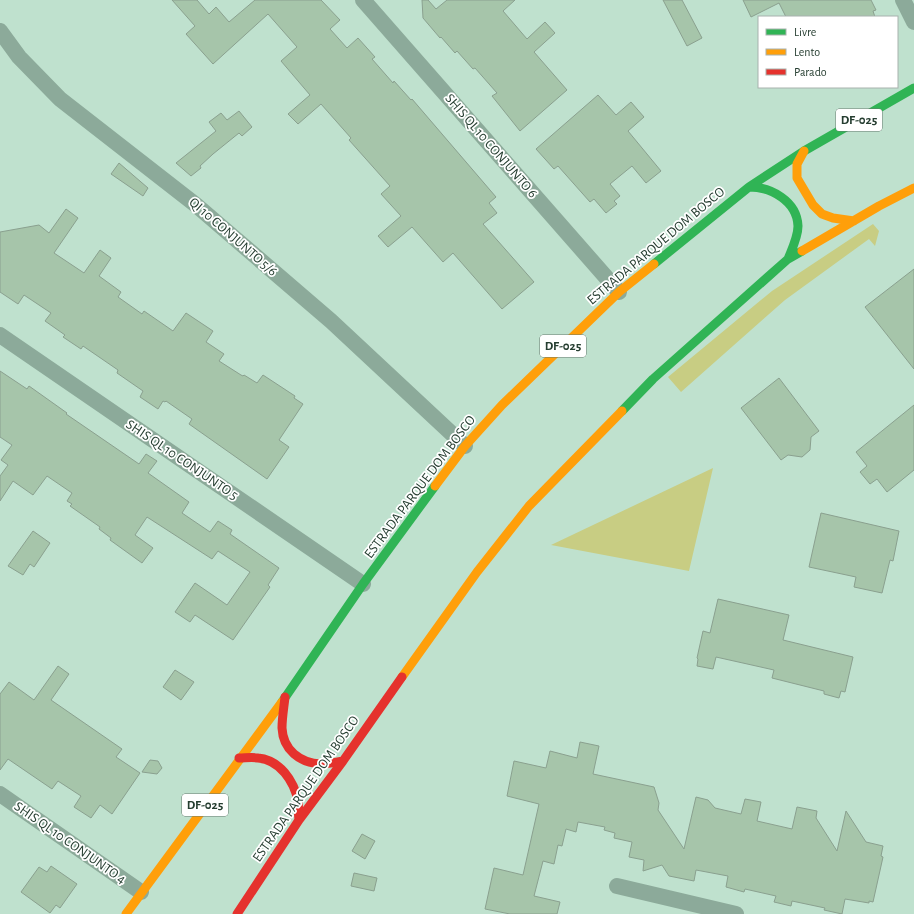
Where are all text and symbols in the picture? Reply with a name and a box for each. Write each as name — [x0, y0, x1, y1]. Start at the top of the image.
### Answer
legend — [758, 16, 898, 88]
text: Livre — [794, 26, 816, 38]
text: Lento — [794, 46, 820, 58]
text: Parado — [794, 66, 827, 78]
street label: SHIS QL 10 CONJUNTO 6 — [442, 91, 540, 201]
road number: DF-025 — [836, 109, 882, 131]
street label: ESTRADA PARQUE DOM BOSCO — [585, 184, 727, 307]
street label: QI 10 CONJUNTO 5/6 — [186, 195, 280, 279]
road number: DF-025 — [540, 335, 586, 357]
street label: ESTRADA PARQUE DOM BOSCO — [362, 413, 478, 561]
street label: SHIS QL 10 CONJUNTO 5 — [123, 417, 241, 503]
street label: ESTRADA PARQUE DOM BOSCO — [250, 713, 362, 865]
road number: DF-025 — [182, 794, 228, 816]
street label: SHIS QL 10 CONJUNTO 4 — [12, 799, 129, 887]

